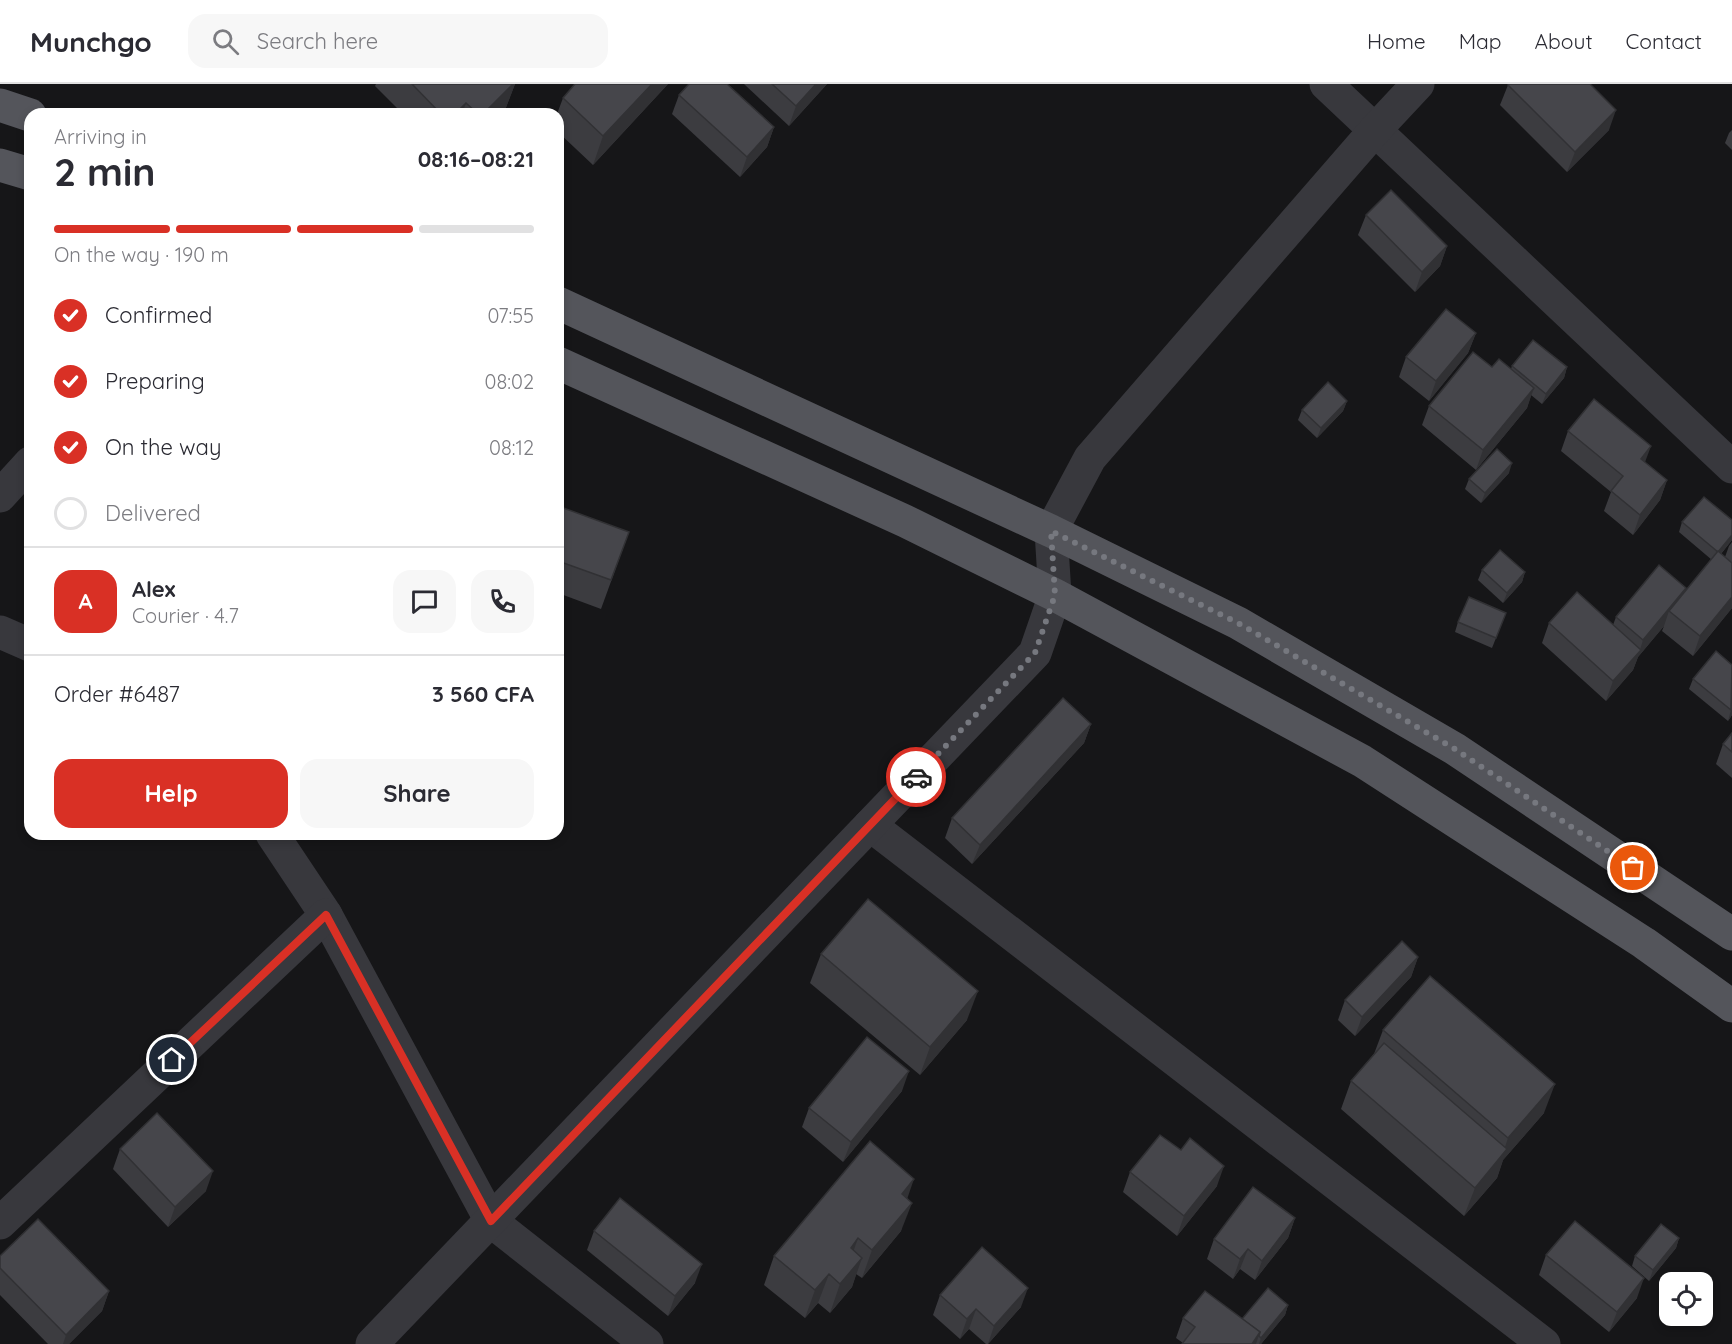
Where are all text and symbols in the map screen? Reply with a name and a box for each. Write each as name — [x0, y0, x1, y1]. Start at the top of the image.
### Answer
search box — [188, 14, 608, 68]
text: Munchgo — [30, 24, 152, 59]
icon: search — [209, 25, 242, 58]
text: Search here — [257, 27, 378, 55]
text: Home — [1367, 28, 1426, 54]
text: Map — [1459, 28, 1502, 54]
text: About — [1535, 28, 1593, 54]
text: Contact — [1626, 28, 1702, 54]
text: Arriving in — [54, 124, 147, 149]
text: 08:16–08:21 — [418, 145, 534, 173]
text: 2 min — [54, 147, 156, 196]
text: On the way · 190 m — [54, 242, 229, 267]
icon: check — [54, 299, 87, 332]
text: Confirmed — [105, 301, 212, 329]
text: 07:55 — [487, 303, 534, 328]
icon: check — [54, 365, 87, 398]
text: Preparing — [105, 367, 205, 395]
text: 08:02 — [485, 369, 534, 394]
icon: check — [54, 431, 87, 464]
text: On the way — [105, 433, 221, 461]
text: 08:12 — [489, 435, 534, 460]
text: Delivered — [105, 499, 201, 527]
button: chat — [393, 570, 456, 633]
button: phone — [471, 570, 534, 633]
text: Alex — [132, 575, 175, 603]
text: A — [78, 587, 93, 615]
text: Courier · 4.7 — [132, 603, 239, 628]
text: Order #6487 — [54, 680, 180, 708]
text: 3 560 CFA — [432, 680, 534, 708]
courier — [886, 747, 946, 807]
button: Help — [54, 759, 288, 828]
button: Share — [300, 759, 534, 828]
icon: car — [900, 761, 933, 794]
pin — [1607, 842, 1658, 893]
icon: bag — [1616, 851, 1649, 884]
pin — [146, 1034, 197, 1085]
icon: home — [155, 1043, 188, 1076]
map controls — [1659, 1272, 1713, 1326]
button: locate — [1659, 1272, 1713, 1326]

